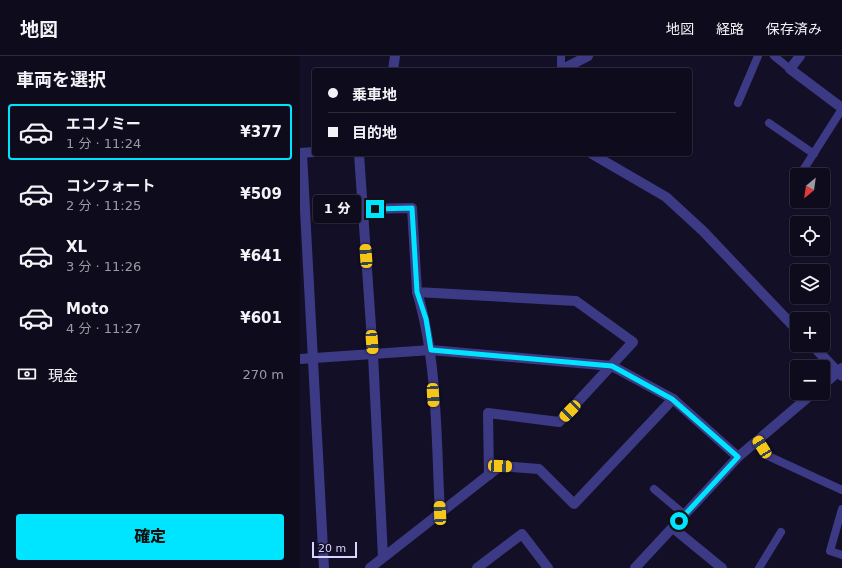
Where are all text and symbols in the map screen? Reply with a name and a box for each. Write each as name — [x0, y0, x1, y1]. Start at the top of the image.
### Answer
text: 地図 — [20, 18, 58, 40]
text: 地図 — [666, 21, 694, 37]
text: 経路 — [716, 21, 744, 37]
text: 保存済み — [766, 21, 822, 37]
text: 車両を選択 — [16, 69, 106, 90]
text: 乗車地 — [352, 86, 397, 104]
icon: car — [18, 114, 54, 150]
text: エコノミー — [66, 115, 141, 133]
text: ¥377 — [240, 123, 282, 141]
text: 目的地 — [352, 124, 397, 142]
text: 1 分 · 11:24 — [66, 136, 141, 151]
north arrow — [790, 168, 830, 208]
map controls — [790, 168, 830, 400]
icon: car — [18, 176, 54, 212]
text: コンフォート — [66, 177, 156, 195]
text: ¥509 — [240, 185, 282, 203]
callout: 1 分 — [313, 195, 361, 223]
text: 2 分 · 11:25 — [66, 198, 141, 213]
route end — [366, 200, 384, 218]
text: 1 分 — [324, 201, 350, 216]
button: locate — [790, 216, 830, 256]
icon: car — [18, 238, 54, 274]
text: XL — [66, 238, 87, 256]
car — [359, 244, 373, 268]
text: ¥641 — [240, 247, 282, 265]
text: 3 分 · 11:26 — [66, 259, 141, 274]
button: layers — [790, 264, 830, 304]
icon: car — [18, 300, 54, 336]
text: Moto — [66, 300, 109, 318]
text: ¥601 — [240, 309, 282, 327]
button: + — [790, 312, 830, 352]
text: 4 分 · 11:27 — [66, 321, 141, 336]
car — [365, 330, 379, 354]
button: − — [790, 360, 830, 400]
icon: cash — [16, 363, 38, 385]
text: 現金 — [48, 367, 78, 385]
text: 270 m — [242, 367, 284, 382]
car — [426, 383, 440, 407]
car — [557, 398, 583, 424]
car — [751, 434, 773, 460]
car — [488, 459, 512, 473]
car — [433, 501, 447, 525]
route start — [670, 512, 688, 530]
button: 確定 — [16, 514, 284, 560]
scale bar — [312, 540, 357, 559]
text: 20 m — [318, 542, 346, 555]

